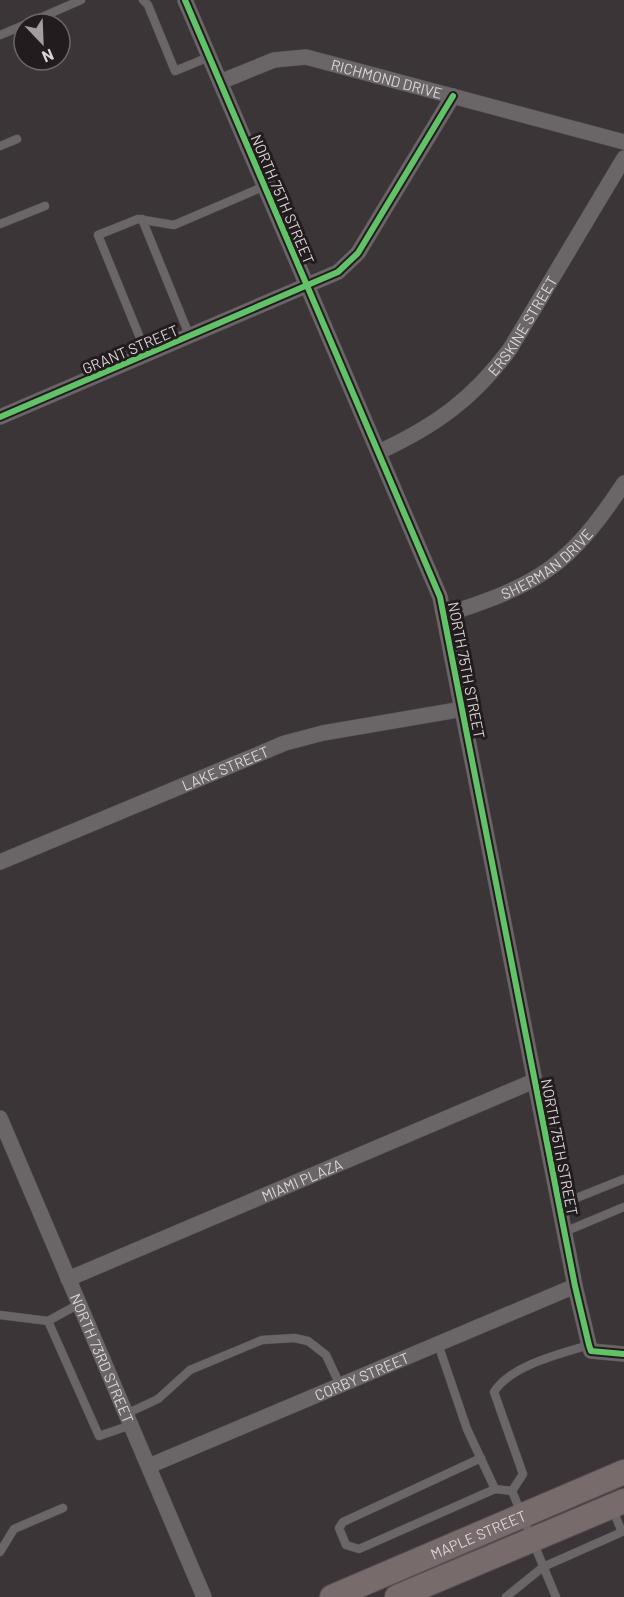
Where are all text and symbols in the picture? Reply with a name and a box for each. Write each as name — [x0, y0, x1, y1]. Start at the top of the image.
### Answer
north arrow — [12, 12, 72, 72]
text: N — [39, 45, 57, 67]
street label: RICHMOND DRIVE — [329, 55, 444, 102]
street label: NORTH 75TH STREET — [248, 132, 318, 266]
street label: ERSKINE STREET — [484, 272, 561, 379]
street label: GRANT STREET — [79, 321, 181, 377]
street label: SHERMAN DRIVE — [498, 525, 596, 603]
street label: NORTH 75TH STREET — [445, 600, 489, 740]
street label: LAKE STREET — [179, 742, 271, 794]
street label: NORTH 75TH STREET — [538, 1077, 582, 1217]
street label: MIAMI PLAZA — [259, 1155, 345, 1205]
street label: NORTH 73RD STREET — [67, 1291, 138, 1426]
street label: CORBY STREET — [312, 1348, 412, 1404]
street label: MAPLE STREET — [428, 1506, 529, 1563]

